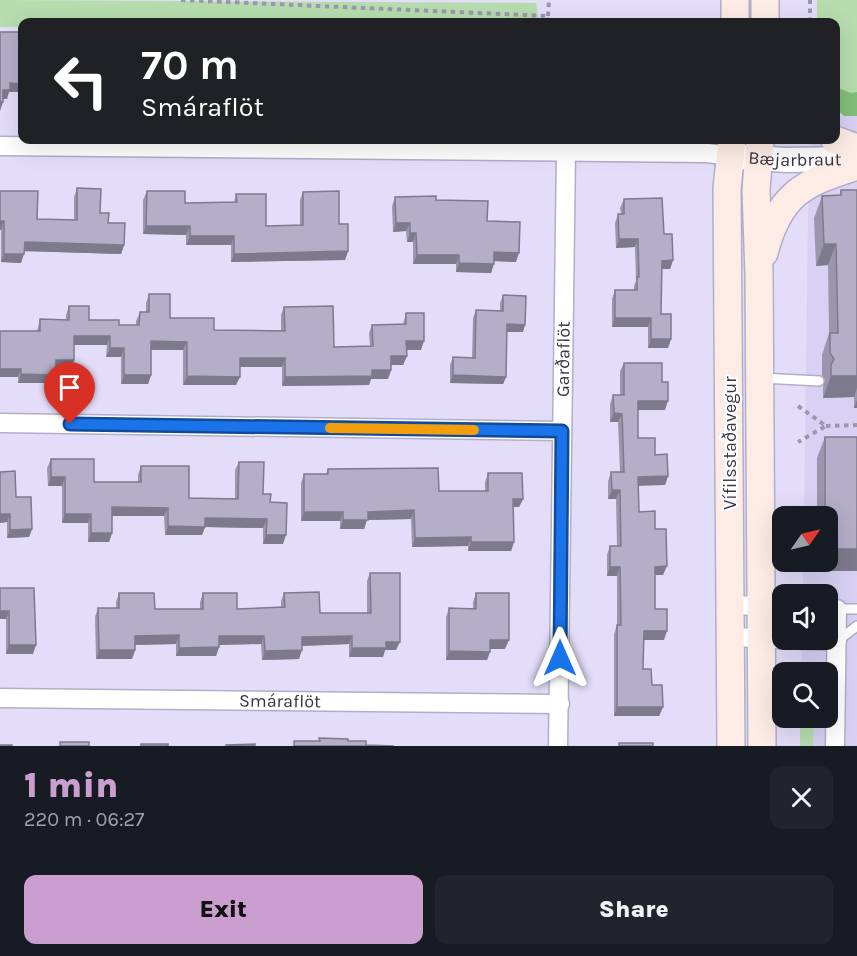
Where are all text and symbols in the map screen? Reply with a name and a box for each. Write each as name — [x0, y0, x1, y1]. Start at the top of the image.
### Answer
text: 70 m — [141, 40, 239, 90]
icon: left — [42, 42, 120, 120]
text: Smáraflöt — [141, 91, 264, 123]
street label: Bæjarbraut — [748, 147, 842, 171]
street label: Garðaflöt — [552, 321, 575, 397]
pin — [44, 362, 95, 424]
icon: arrive — [53, 371, 86, 404]
street label: Vífilsstaðavegur — [719, 376, 741, 510]
north arrow — [772, 506, 838, 572]
map controls — [772, 506, 838, 728]
button: sound — [772, 584, 838, 650]
position arrow — [528, 626, 592, 690]
button: search — [772, 662, 838, 728]
street label: Smáraflöt — [239, 690, 321, 712]
text: 1 min — [24, 764, 118, 806]
button: close — [770, 766, 833, 829]
text: 220 m · 06:27 — [24, 808, 145, 831]
button: Exit — [24, 875, 423, 944]
button: Share — [435, 875, 833, 944]

